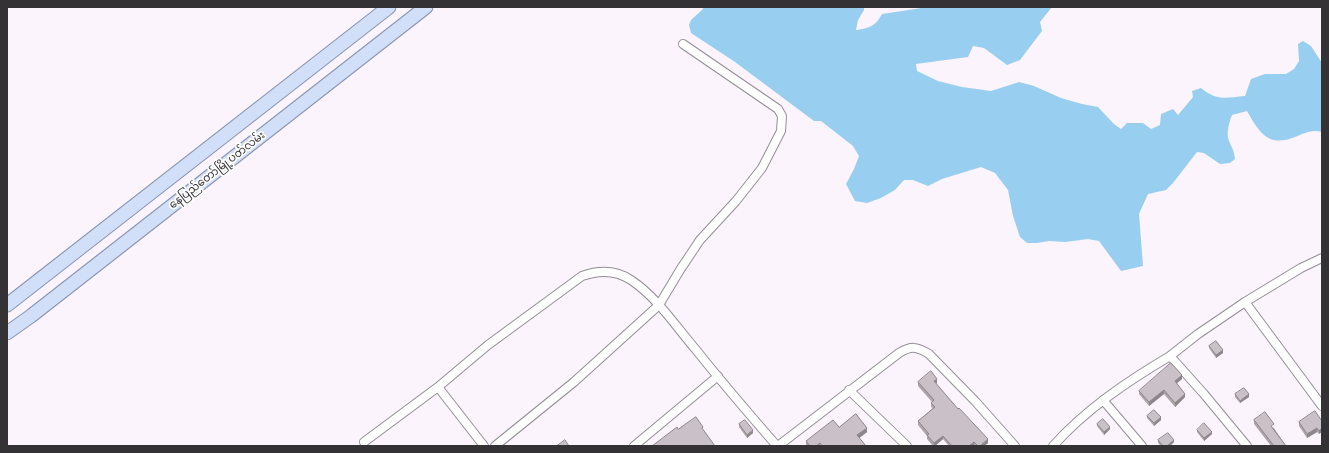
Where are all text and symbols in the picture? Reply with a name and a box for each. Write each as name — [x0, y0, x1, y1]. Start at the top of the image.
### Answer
street label: နေပြည်တော်မြို့ပတ်လမ်း — [166, 128, 268, 212]

